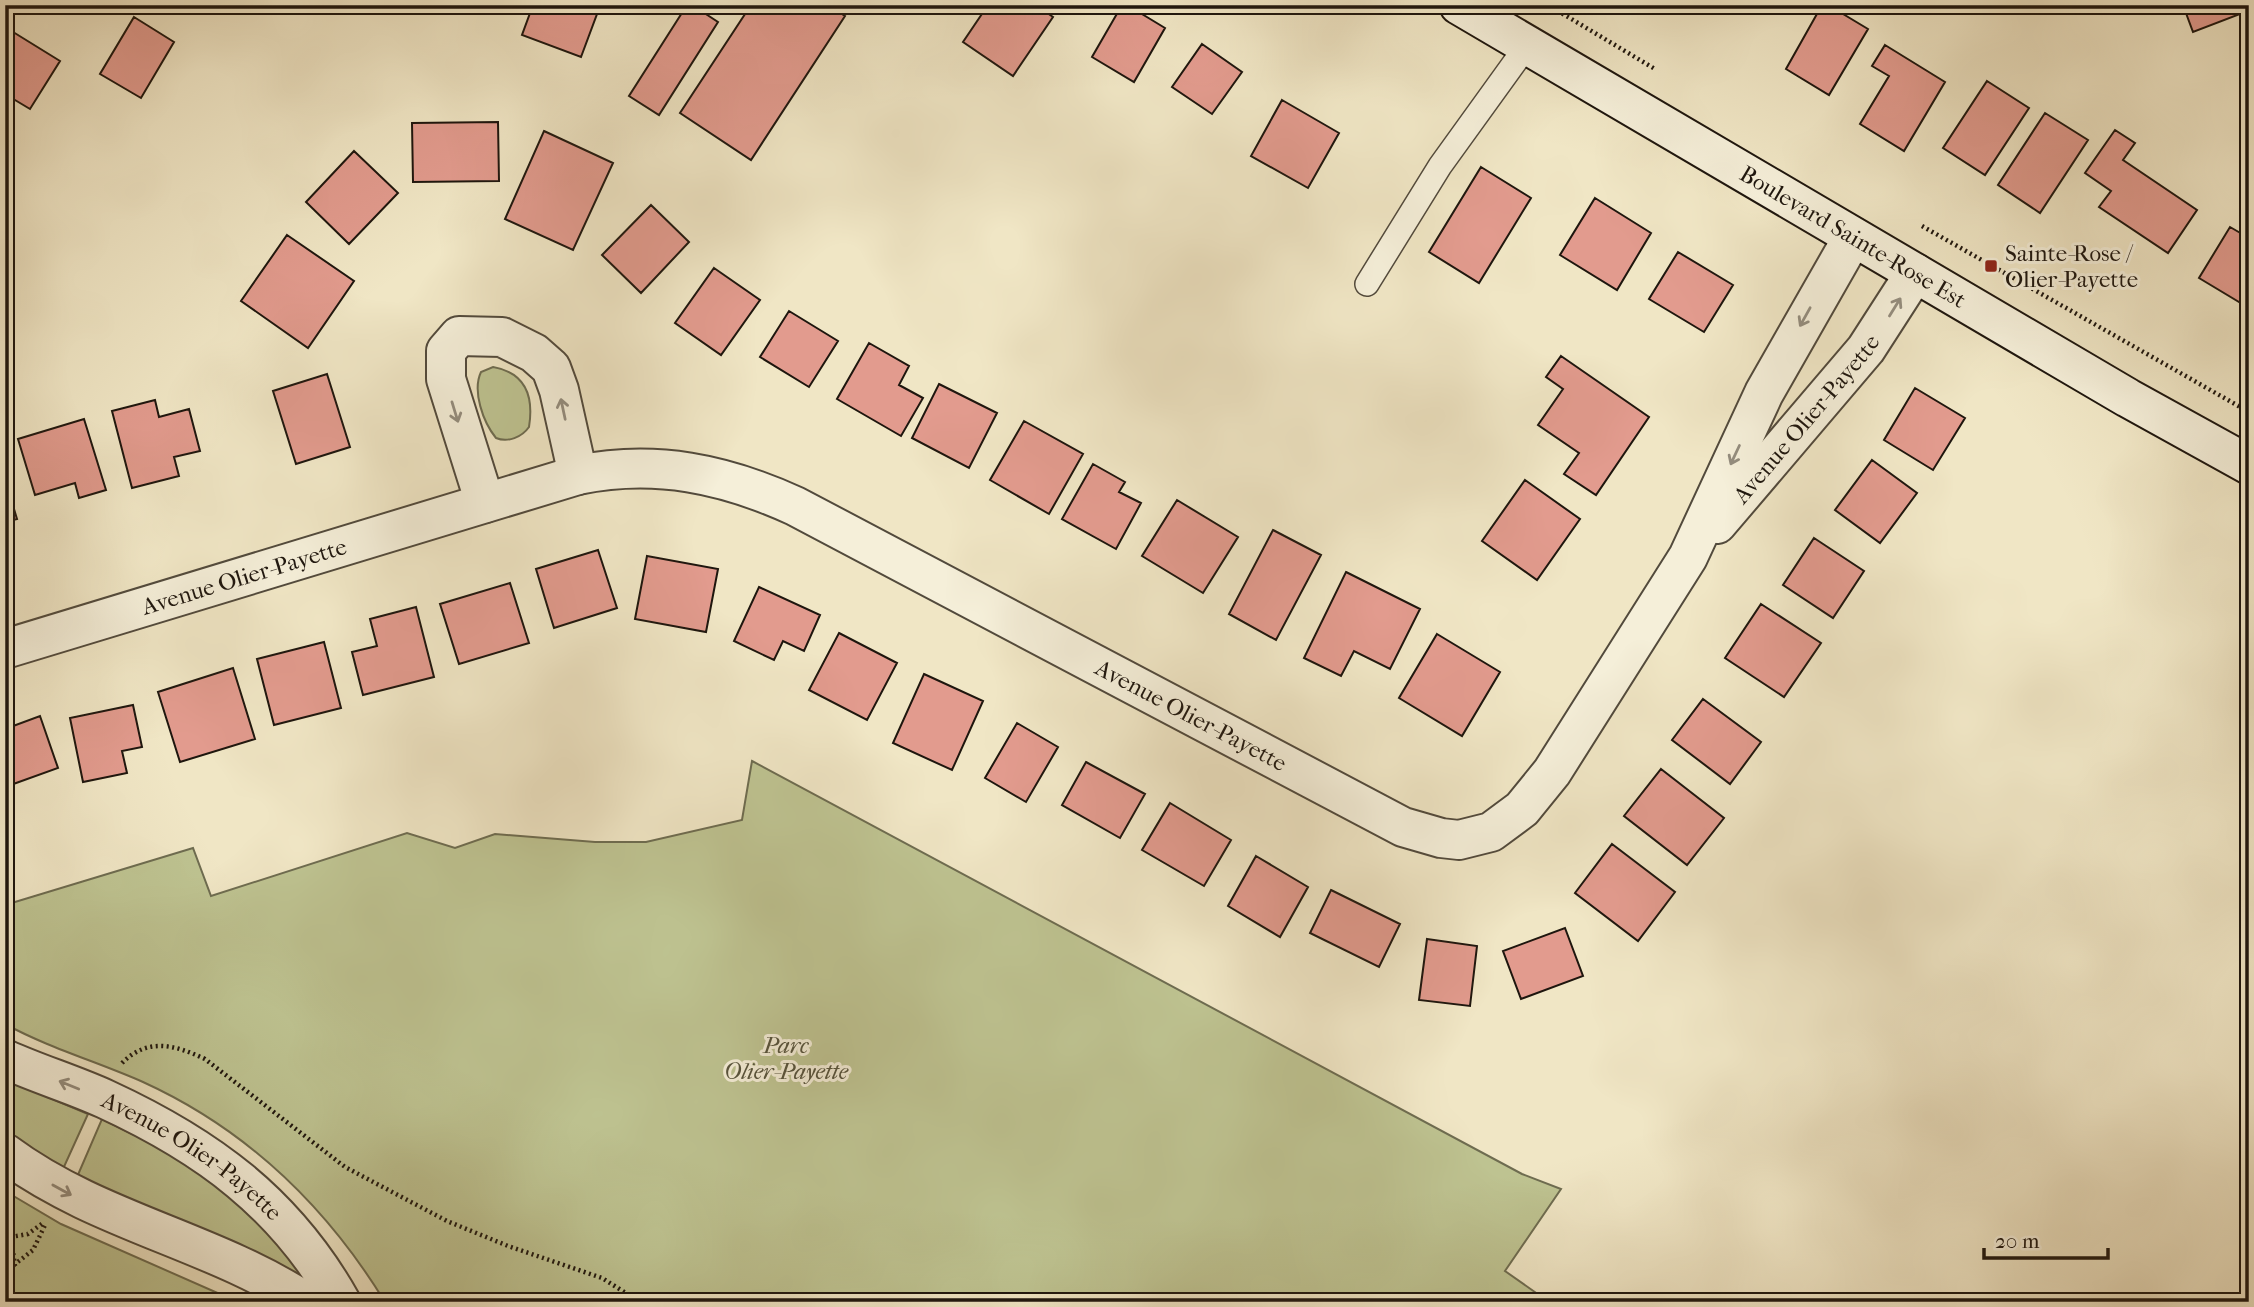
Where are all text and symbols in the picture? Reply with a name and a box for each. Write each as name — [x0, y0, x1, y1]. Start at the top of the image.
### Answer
street label: Boulevard Sainte-Rose Est — [1735, 160, 1971, 313]
place label: Sainte-Rose / Olier-Payette — [2005, 240, 2138, 293]
marker: Sainte-Rose / Olier-Payette — [1983, 258, 1999, 274]
one-way arrow — [1888, 298, 1902, 318]
one-way arrow — [1798, 306, 1812, 326]
street label: Avenue Olier-Payette — [1727, 330, 1885, 509]
one-way arrow — [555, 398, 569, 421]
one-way arrow — [450, 400, 463, 422]
one-way arrow — [1728, 444, 1741, 465]
street label: Avenue Olier-Payette — [138, 533, 350, 620]
street label: Avenue Olier-Payette — [1090, 653, 1291, 777]
park label: Parc Olier-Payette — [724, 1032, 849, 1085]
one-way arrow — [59, 1078, 81, 1091]
street label: Avenue Olier-Payette — [97, 1086, 288, 1226]
one-way arrow — [52, 1183, 72, 1197]
scale bar — [1984, 1216, 2109, 1260]
text: 20 m — [1995, 1229, 2040, 1253]

